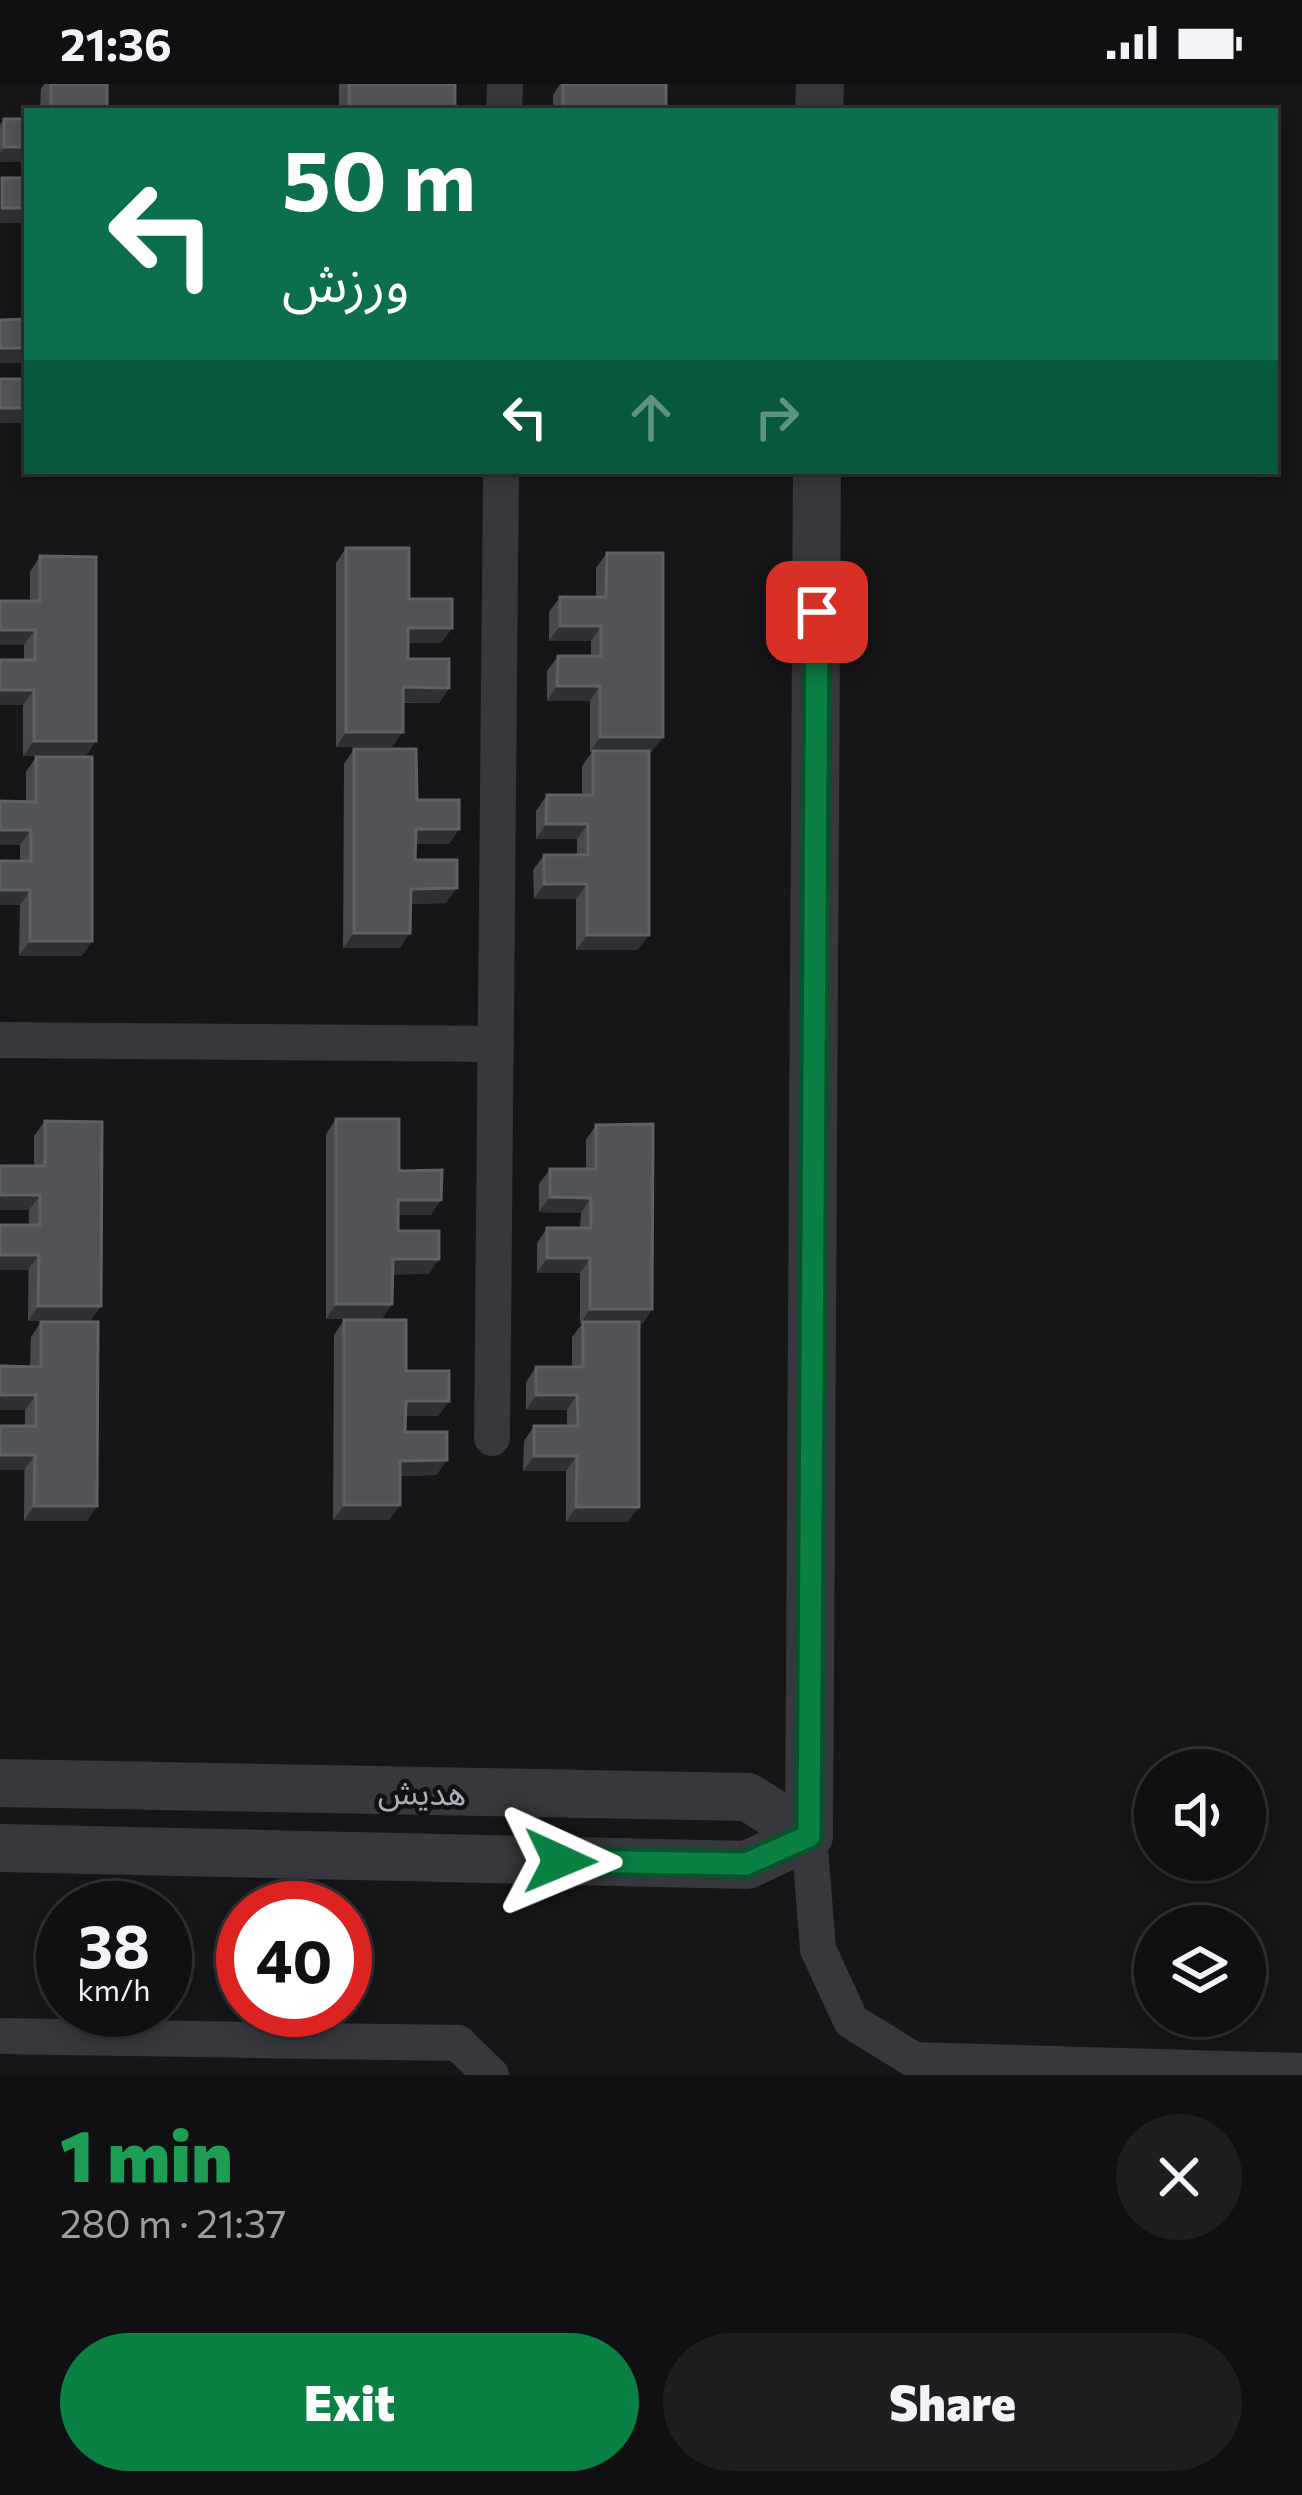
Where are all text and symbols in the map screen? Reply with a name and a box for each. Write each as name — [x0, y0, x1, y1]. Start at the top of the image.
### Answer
text: 21:36 — [60, 15, 172, 70]
text: 50 m — [282, 126, 476, 228]
icon: left — [84, 156, 240, 312]
text: ورزش — [282, 247, 409, 313]
icon: left — [492, 384, 558, 450]
icon: ahead — [618, 384, 684, 450]
icon: right — [744, 384, 810, 450]
pin — [766, 561, 868, 663]
icon: arrive — [784, 579, 850, 645]
map controls — [1134, 1749, 1266, 2037]
button: sound — [1134, 1749, 1266, 1881]
street label: هدیش — [378, 1770, 466, 1813]
position arrow — [497, 1798, 623, 1924]
speed limit sign: 40 — [216, 1881, 372, 2037]
button: layers — [1134, 1905, 1266, 2037]
text: 38 — [78, 1907, 150, 1980]
text: km/h — [78, 1970, 150, 2007]
text: 1 min — [60, 2109, 233, 2197]
button: close — [1116, 2114, 1242, 2240]
text: 280 m · 21:37 — [60, 2198, 286, 2246]
button: Exit — [60, 2333, 639, 2471]
button: Share — [663, 2333, 1242, 2471]

